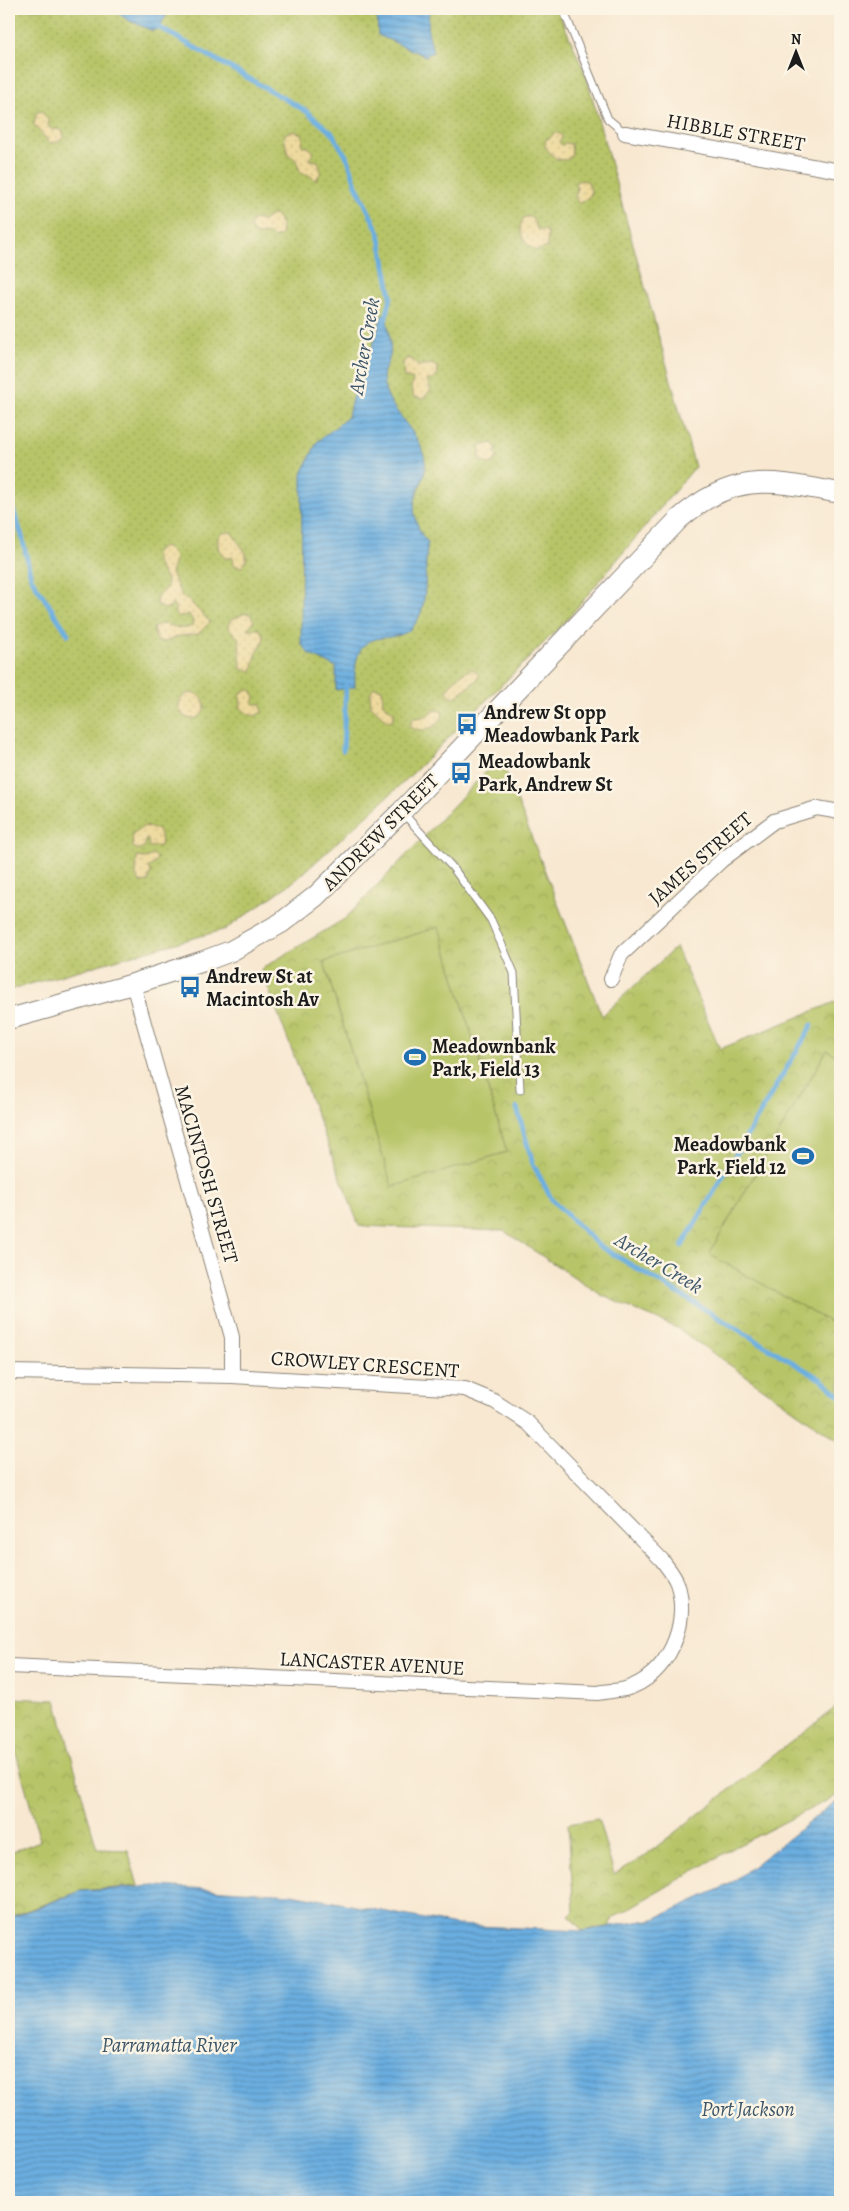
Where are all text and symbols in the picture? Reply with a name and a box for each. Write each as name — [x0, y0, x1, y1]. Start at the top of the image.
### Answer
north arrow — [772, 28, 822, 78]
text: N — [791, 30, 801, 49]
street label: HIBBLE STREET — [665, 107, 807, 158]
water label: Archer Creek — [342, 295, 386, 398]
place label: Andrew St opp Meadowbank Park — [483, 699, 640, 749]
bus stop icon: Andrew St opp Meadowbank Park — [454, 711, 480, 737]
place label: Meadowbank Park, Andrew St — [478, 748, 613, 798]
bus stop icon: Meadowbank Park, Andrew St — [448, 760, 474, 786]
street label: ANDREW STREET — [315, 768, 445, 897]
street label: JAMES STREET — [643, 806, 758, 911]
place label: Andrew St at Macintosh Av — [205, 963, 319, 1013]
bus stop icon: Andrew St at Macintosh Av — [177, 974, 203, 1000]
place label: Meadownbank Park, Field 13 — [432, 1033, 556, 1083]
sports icon: Meadownbank Park, Field 13 — [402, 1044, 428, 1070]
street label: MACINTOSH STREET — [168, 1082, 245, 1267]
place label: Meadowbank Park, Field 12 — [674, 1131, 787, 1181]
sports icon: Meadowbank Park, Field 12 — [790, 1143, 816, 1169]
water label: Archer Creek — [609, 1225, 708, 1300]
street label: CROWLEY CRESCENT — [270, 1344, 460, 1385]
street label: LANCASTER AVENUE — [279, 1645, 465, 1682]
water label: Parramatta River — [102, 2031, 237, 2059]
water label: Port Jackson — [701, 2095, 795, 2123]

